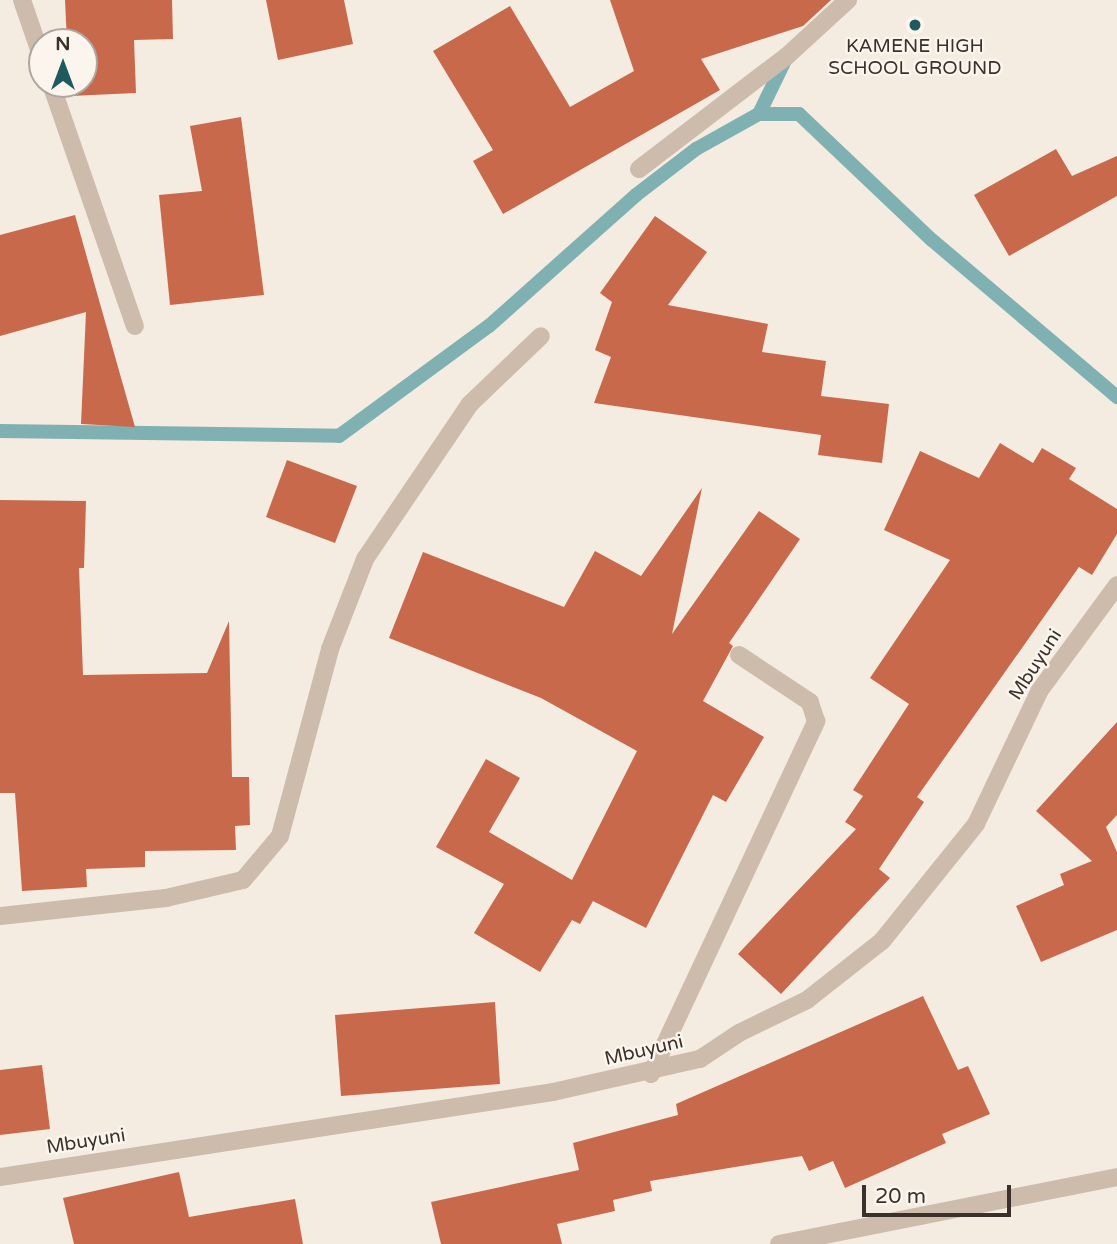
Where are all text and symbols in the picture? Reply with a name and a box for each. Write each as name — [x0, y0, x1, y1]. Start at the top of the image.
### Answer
marker: KAMENE HIGH SCHOOL GROUND — [907, 17, 923, 33]
north arrow — [28, 28, 98, 98]
text: N — [55, 33, 71, 55]
place label: KAMENE HIGH SCHOOL GROUND — [828, 36, 1002, 80]
street label: Mbuyuni — [1005, 625, 1067, 705]
street label: Mbuyuni — [603, 1031, 685, 1071]
street label: Mbuyuni — [45, 1124, 127, 1160]
scale bar — [865, 1170, 1014, 1214]
text: 20 m — [875, 1184, 926, 1209]

